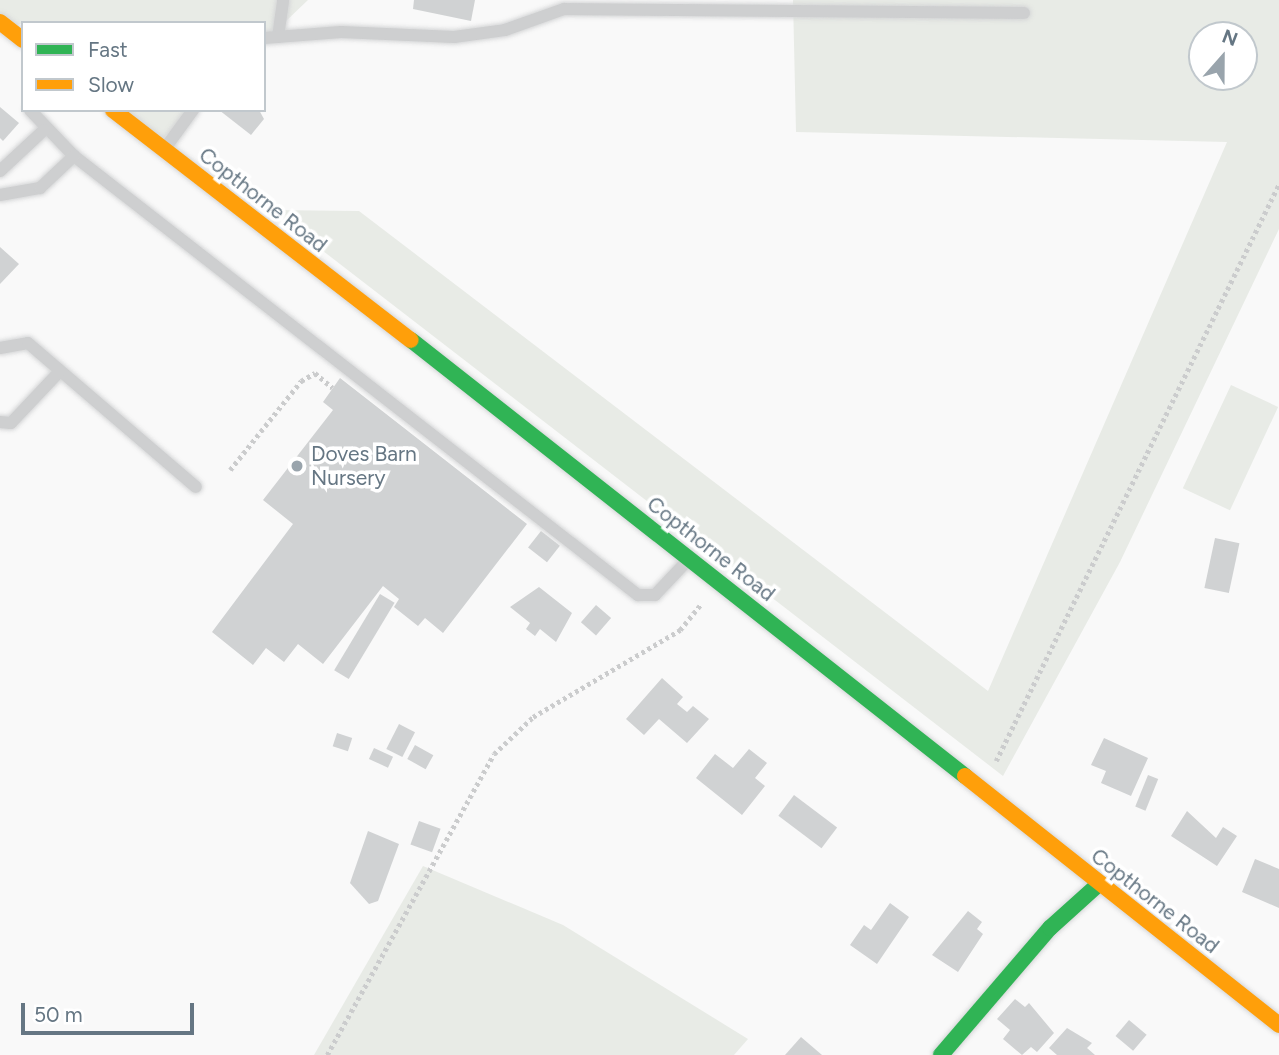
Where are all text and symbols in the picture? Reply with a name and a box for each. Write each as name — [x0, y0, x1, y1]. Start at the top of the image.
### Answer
legend — [21, 21, 266, 112]
north arrow — [1188, 21, 1258, 91]
text: N — [1219, 24, 1241, 51]
text: Fast — [88, 37, 128, 62]
text: Slow — [88, 72, 134, 97]
street label: Copthorne Road — [194, 142, 332, 258]
place label: Doves Barn Nursery — [311, 441, 417, 491]
marker: Doves Barn Nursery — [289, 458, 305, 474]
street label: Copthorne Road — [642, 491, 780, 607]
street label: Copthorne Road — [1086, 843, 1224, 959]
scale bar — [24, 988, 198, 1032]
text: 50 m — [34, 1002, 83, 1027]

